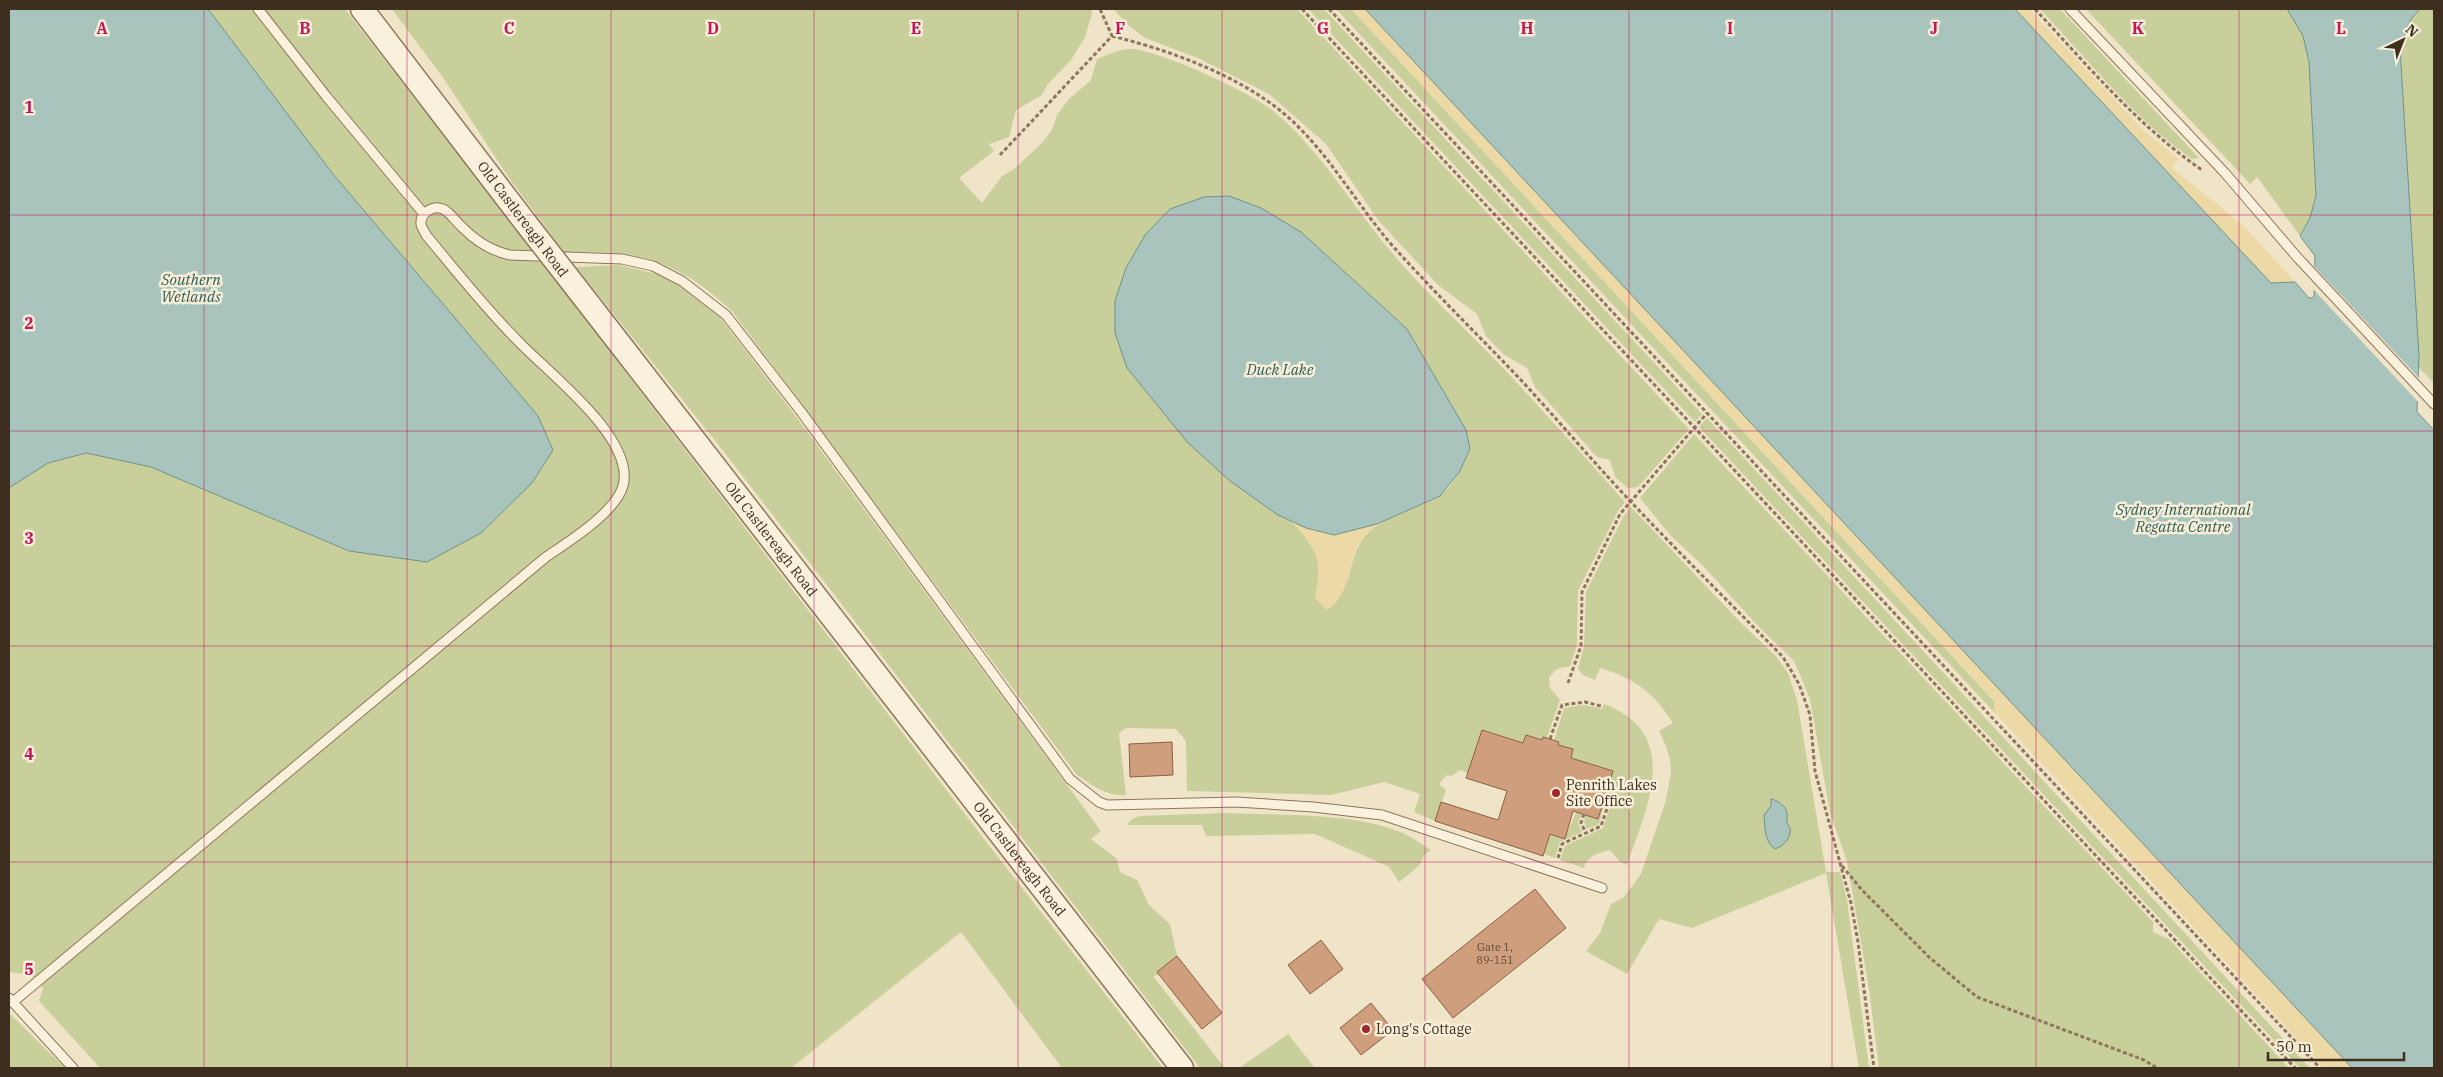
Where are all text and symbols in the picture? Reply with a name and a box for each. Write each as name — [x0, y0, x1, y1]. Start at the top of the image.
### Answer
north arrow — [2378, 15, 2428, 65]
text: A — [96, 18, 108, 38]
text: B — [299, 18, 311, 38]
text: C — [504, 18, 514, 38]
text: D — [707, 18, 719, 38]
text: E — [911, 18, 921, 38]
text: F — [1115, 18, 1125, 38]
text: G — [1317, 18, 1329, 38]
text: H — [1521, 18, 1534, 38]
text: I — [1727, 18, 1733, 38]
text: J — [1930, 18, 1938, 38]
text: K — [2132, 18, 2145, 38]
text: L — [2336, 18, 2346, 38]
text: N — [2402, 20, 2422, 41]
text: 1 — [24, 97, 34, 117]
street label: Old Castlereagh Road — [474, 158, 573, 281]
water label: Southern Wetlands — [160, 270, 221, 306]
text: 2 — [24, 313, 34, 333]
water label: Duck Lake — [1246, 360, 1314, 379]
street label: Old Castlereagh Road — [721, 478, 822, 600]
water label: Sydney International Regatta Centre — [2115, 500, 2251, 536]
text: 3 — [24, 528, 34, 548]
text: 4 — [24, 744, 34, 764]
place label: Penrith Lakes Site Office — [1566, 776, 1657, 810]
marker: Penrith Lakes Site Office — [1550, 787, 1562, 799]
street label: Old Castlereagh Road — [969, 798, 1070, 920]
house number: Gate 1, 89-151 — [1476, 940, 1514, 967]
text: 5 — [24, 959, 34, 979]
place label: Long's Cottage — [1376, 1020, 1472, 1038]
marker: Long's Cottage — [1360, 1023, 1372, 1035]
scale bar — [2268, 1030, 2404, 1062]
text: 50 m — [2276, 1037, 2312, 1056]

